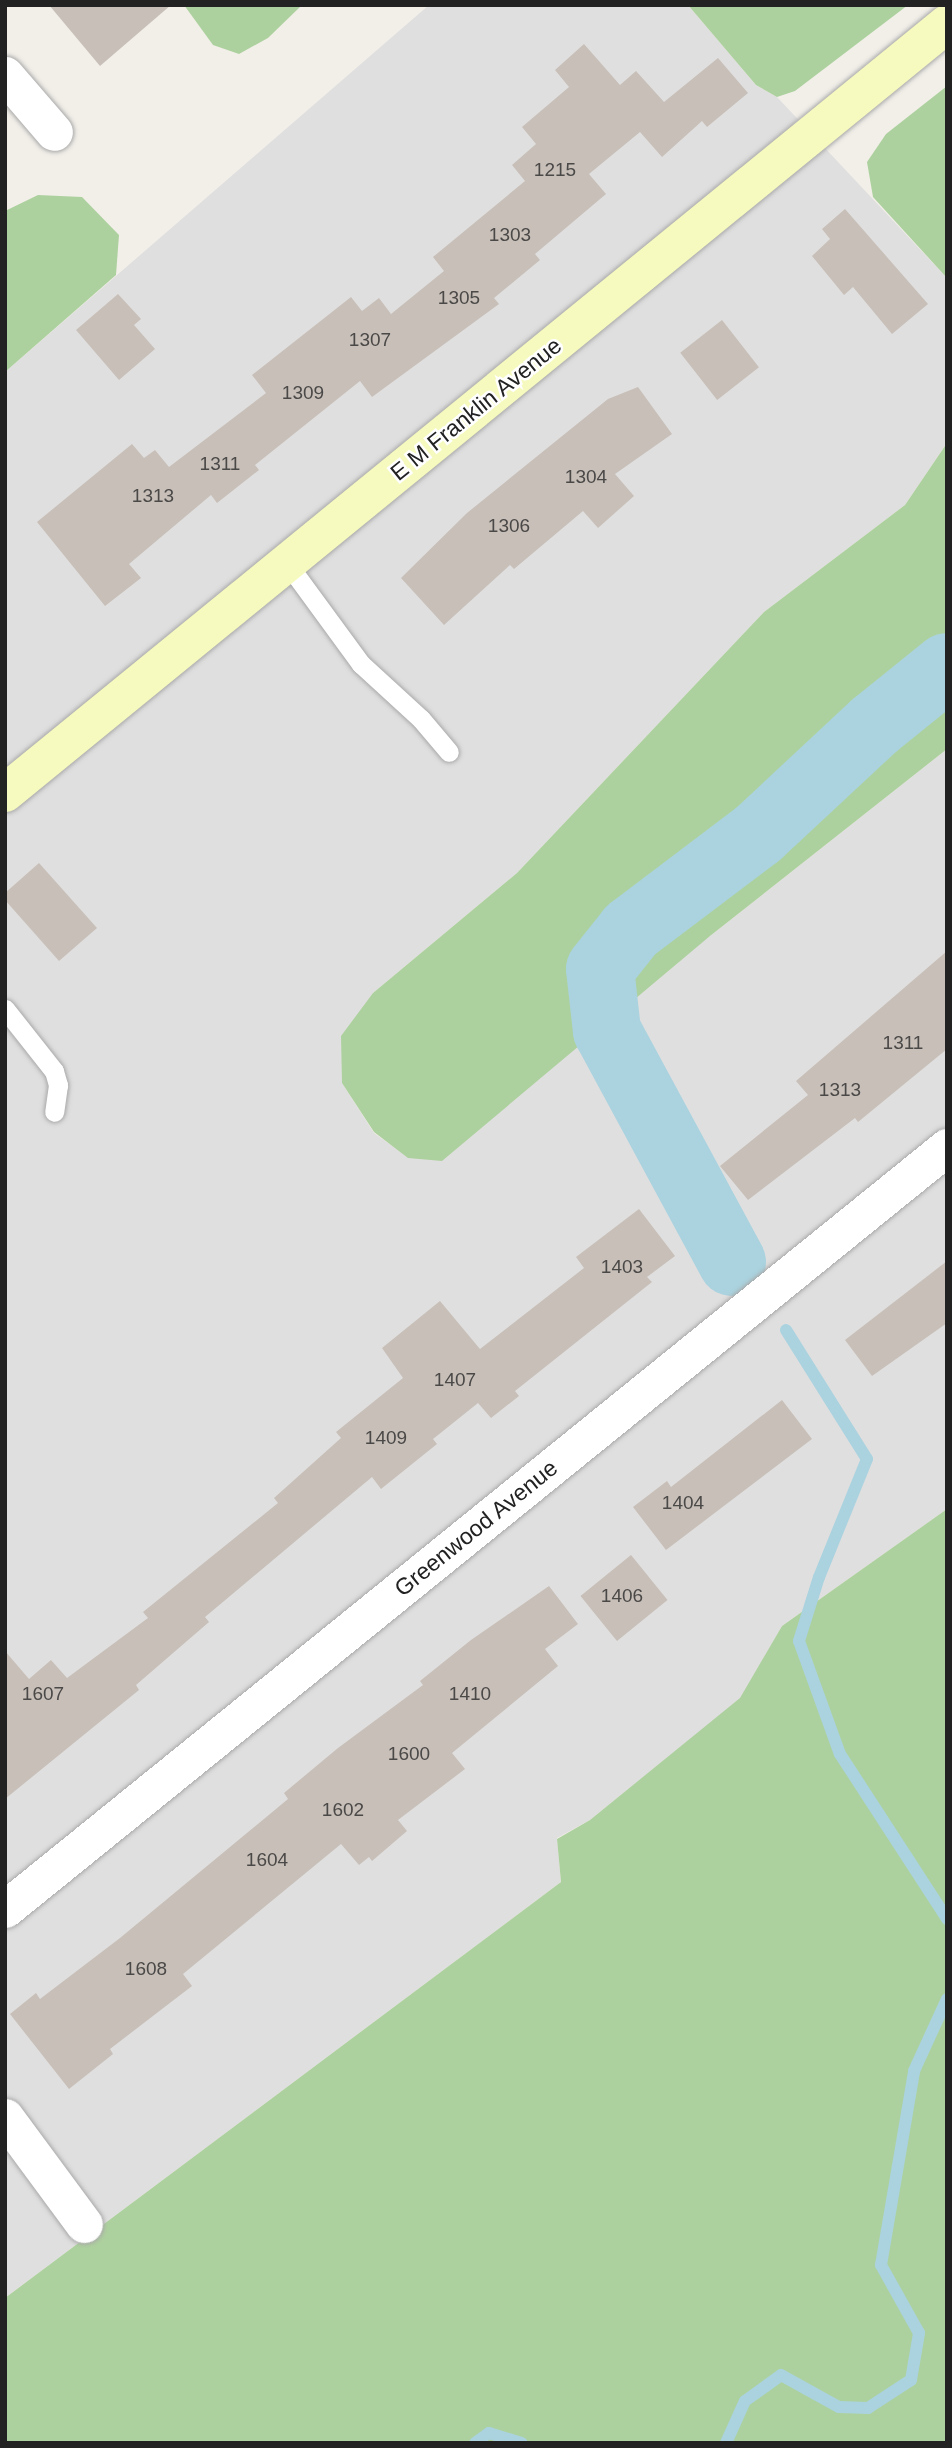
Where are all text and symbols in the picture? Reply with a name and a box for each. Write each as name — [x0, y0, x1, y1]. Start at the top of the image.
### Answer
house number: 1215 — [534, 159, 576, 181]
house number: 1303 — [489, 224, 531, 246]
house number: 1305 — [438, 287, 480, 309]
house number: 1307 — [349, 329, 391, 351]
street label: E M Franklin Avenue — [385, 331, 567, 487]
house number: 1309 — [282, 382, 324, 404]
house number: 1311 — [200, 453, 240, 475]
house number: 1304 — [565, 466, 607, 488]
house number: 1313 — [132, 485, 174, 507]
house number: 1306 — [488, 515, 530, 537]
house number: 1311 — [883, 1032, 923, 1054]
house number: 1313 — [819, 1079, 861, 1101]
house number: 1403 — [601, 1256, 643, 1278]
house number: 1407 — [434, 1369, 476, 1391]
house number: 1409 — [365, 1427, 407, 1449]
street label: Greenwood Avenue — [388, 1453, 564, 1603]
house number: 1404 — [662, 1492, 704, 1514]
house number: 1406 — [601, 1585, 643, 1607]
house number: 1607 — [22, 1683, 64, 1705]
house number: 1410 — [449, 1683, 491, 1705]
house number: 1600 — [388, 1743, 430, 1765]
house number: 1602 — [322, 1799, 364, 1821]
house number: 1604 — [246, 1849, 288, 1871]
house number: 1608 — [125, 1958, 167, 1980]

